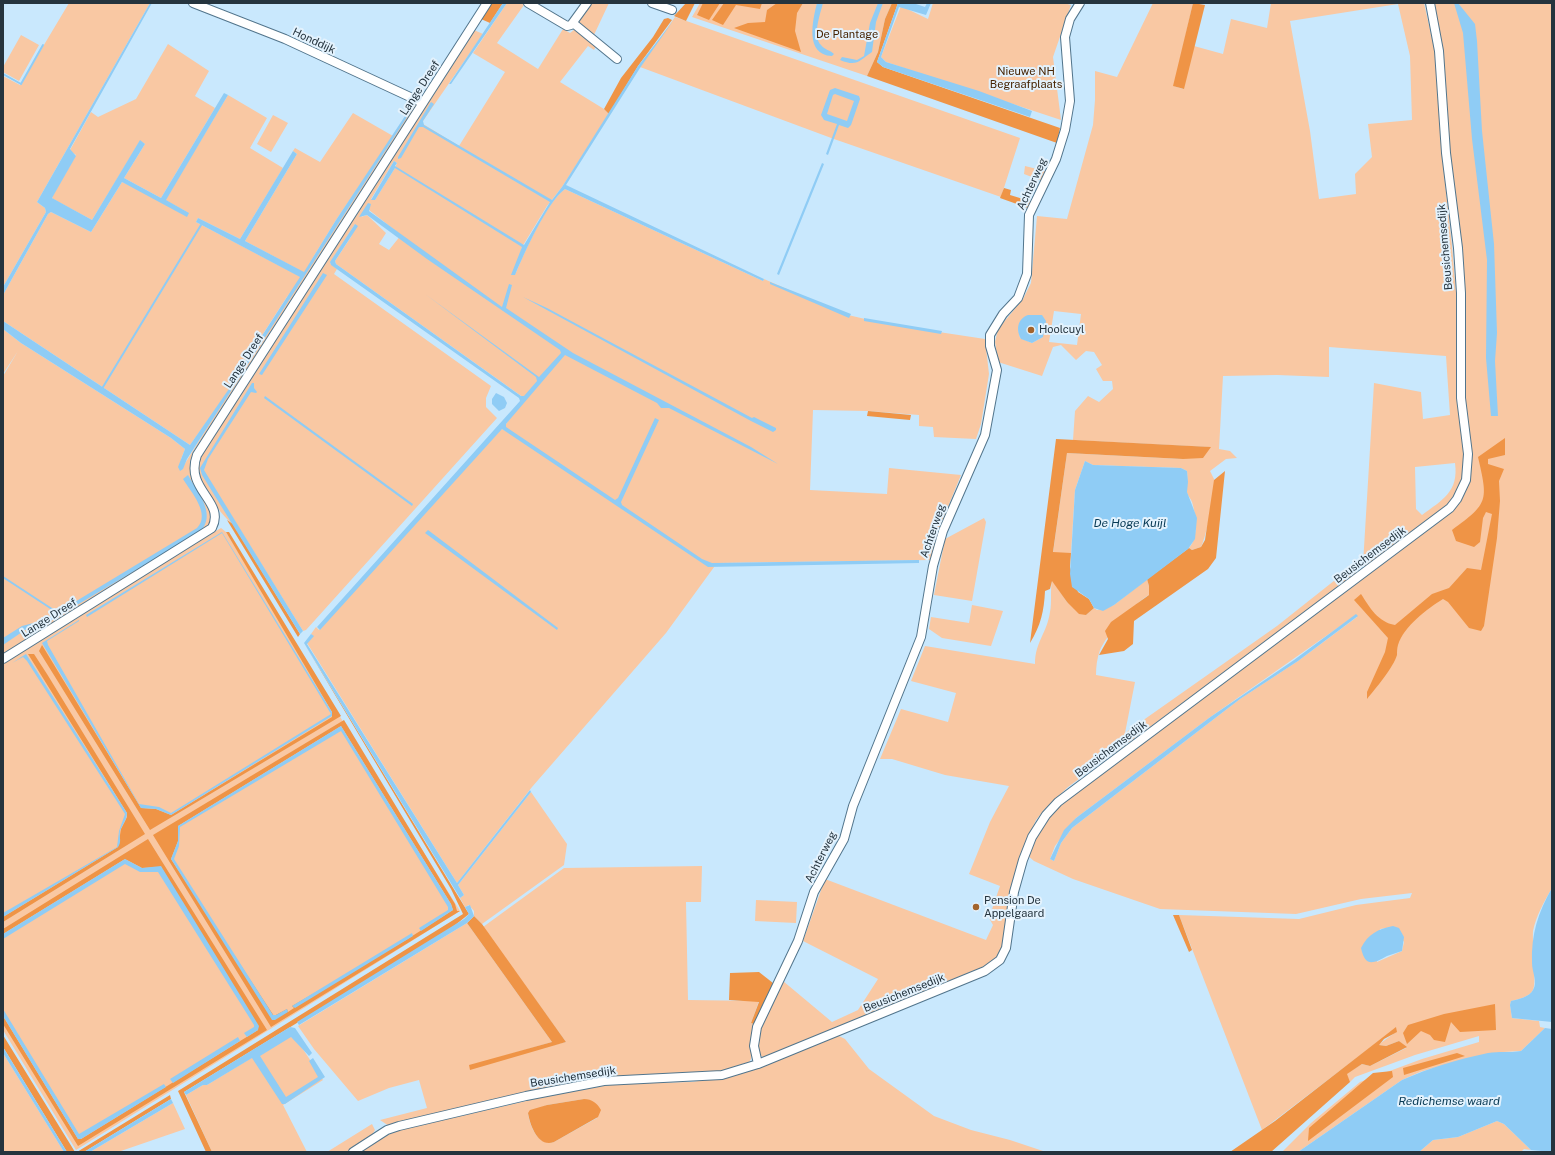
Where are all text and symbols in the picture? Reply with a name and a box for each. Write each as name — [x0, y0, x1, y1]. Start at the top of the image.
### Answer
street label: Honddijk — [290, 25, 338, 57]
park label: De Plantage — [816, 28, 878, 42]
street label: Lange Dreef — [397, 58, 443, 118]
park label: Nieuwe NH Begraafplaats — [990, 65, 1062, 91]
street label: Achterweg — [1014, 156, 1050, 212]
street label: Beusichemsedijk — [1435, 203, 1455, 291]
place label: Hoolcuyl — [1039, 323, 1084, 337]
marker: Hoolcuyl — [1026, 325, 1036, 335]
street label: Lange Dreef — [221, 331, 267, 391]
street label: Achterweg — [918, 502, 948, 560]
water label: De Hoge Kuijl — [1093, 516, 1167, 530]
street label: Beusichemsedijk — [1331, 524, 1409, 586]
street label: Lange Dreef — [19, 596, 79, 640]
street label: Beusichemsedijk — [1072, 718, 1150, 780]
street label: Achterweg — [802, 829, 840, 885]
place label: Pension De Appelgaard — [984, 894, 1044, 920]
marker: Pension De Appelgaard — [971, 902, 981, 912]
street label: Beusichemsedijk — [861, 971, 947, 1015]
street label: Beusichemsedijk — [529, 1064, 617, 1090]
water label: Redichemse waard — [1398, 1094, 1500, 1108]

